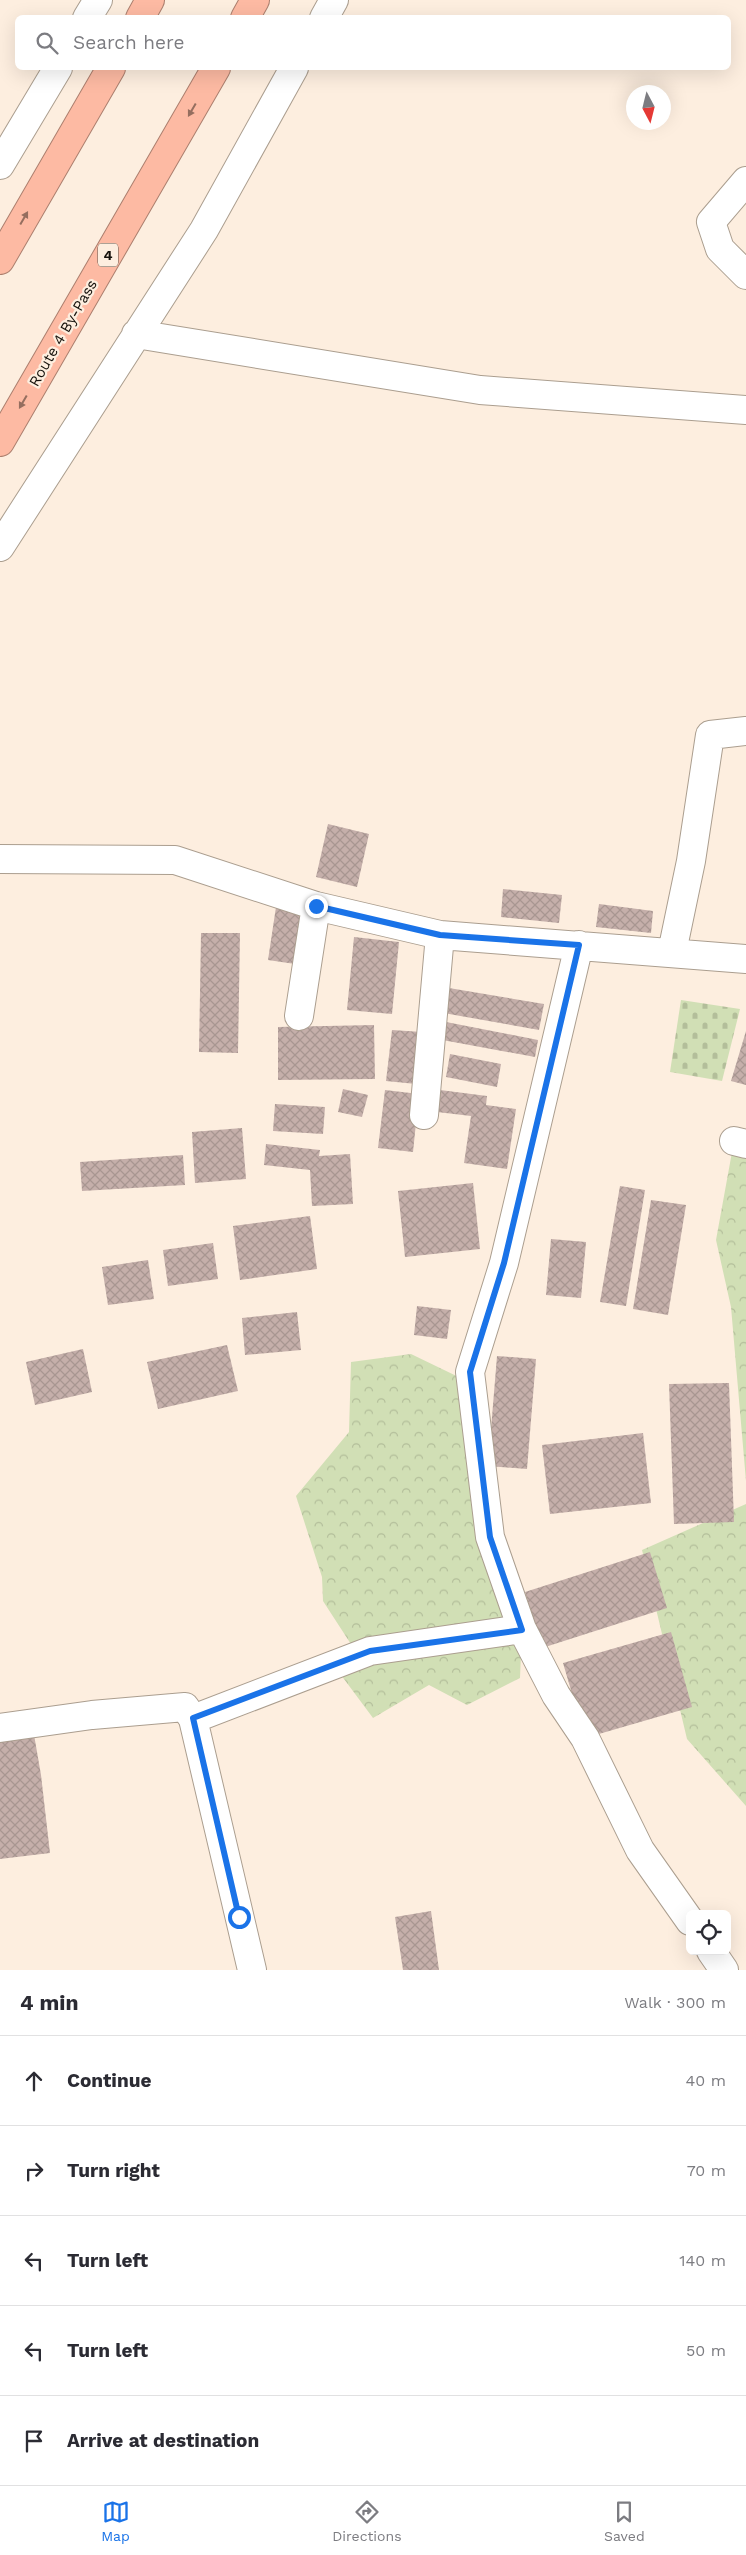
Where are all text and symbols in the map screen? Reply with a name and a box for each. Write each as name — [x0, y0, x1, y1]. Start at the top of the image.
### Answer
search box — [15, 15, 731, 70]
icon: search — [33, 29, 61, 57]
text: Search here — [73, 31, 184, 54]
north arrow — [626, 85, 671, 130]
one-way arrow — [187, 103, 196, 116]
one-way arrow — [20, 211, 29, 224]
road number: 4 — [98, 244, 118, 266]
street label: Route 4 By-Pass — [25, 276, 101, 390]
one-way arrow — [19, 395, 27, 409]
route end — [305, 895, 328, 918]
route start — [228, 1906, 251, 1929]
map controls — [686, 1910, 731, 1955]
button: locate — [686, 1910, 731, 1955]
text: 4 min — [20, 1990, 78, 2015]
text: Walk · 300 m — [624, 1993, 726, 2012]
icon: ahead — [20, 2067, 48, 2095]
text: Continue — [67, 2069, 151, 2092]
text: 40 m — [686, 2071, 726, 2090]
icon: right — [20, 2157, 48, 2185]
text: Turn right — [67, 2159, 160, 2182]
text: 70 m — [687, 2161, 726, 2180]
icon: left — [20, 2247, 48, 2275]
text: Turn left — [67, 2249, 148, 2272]
text: 140 m — [679, 2251, 726, 2270]
icon: left — [20, 2337, 48, 2365]
text: Turn left — [67, 2339, 148, 2362]
text: 50 m — [686, 2341, 726, 2360]
icon: arrive — [20, 2427, 48, 2455]
text: Arrive at destination — [67, 2429, 259, 2452]
tab: Map — [101, 2498, 130, 2544]
tab: Directions — [332, 2498, 402, 2544]
tab: Saved — [604, 2498, 645, 2544]

